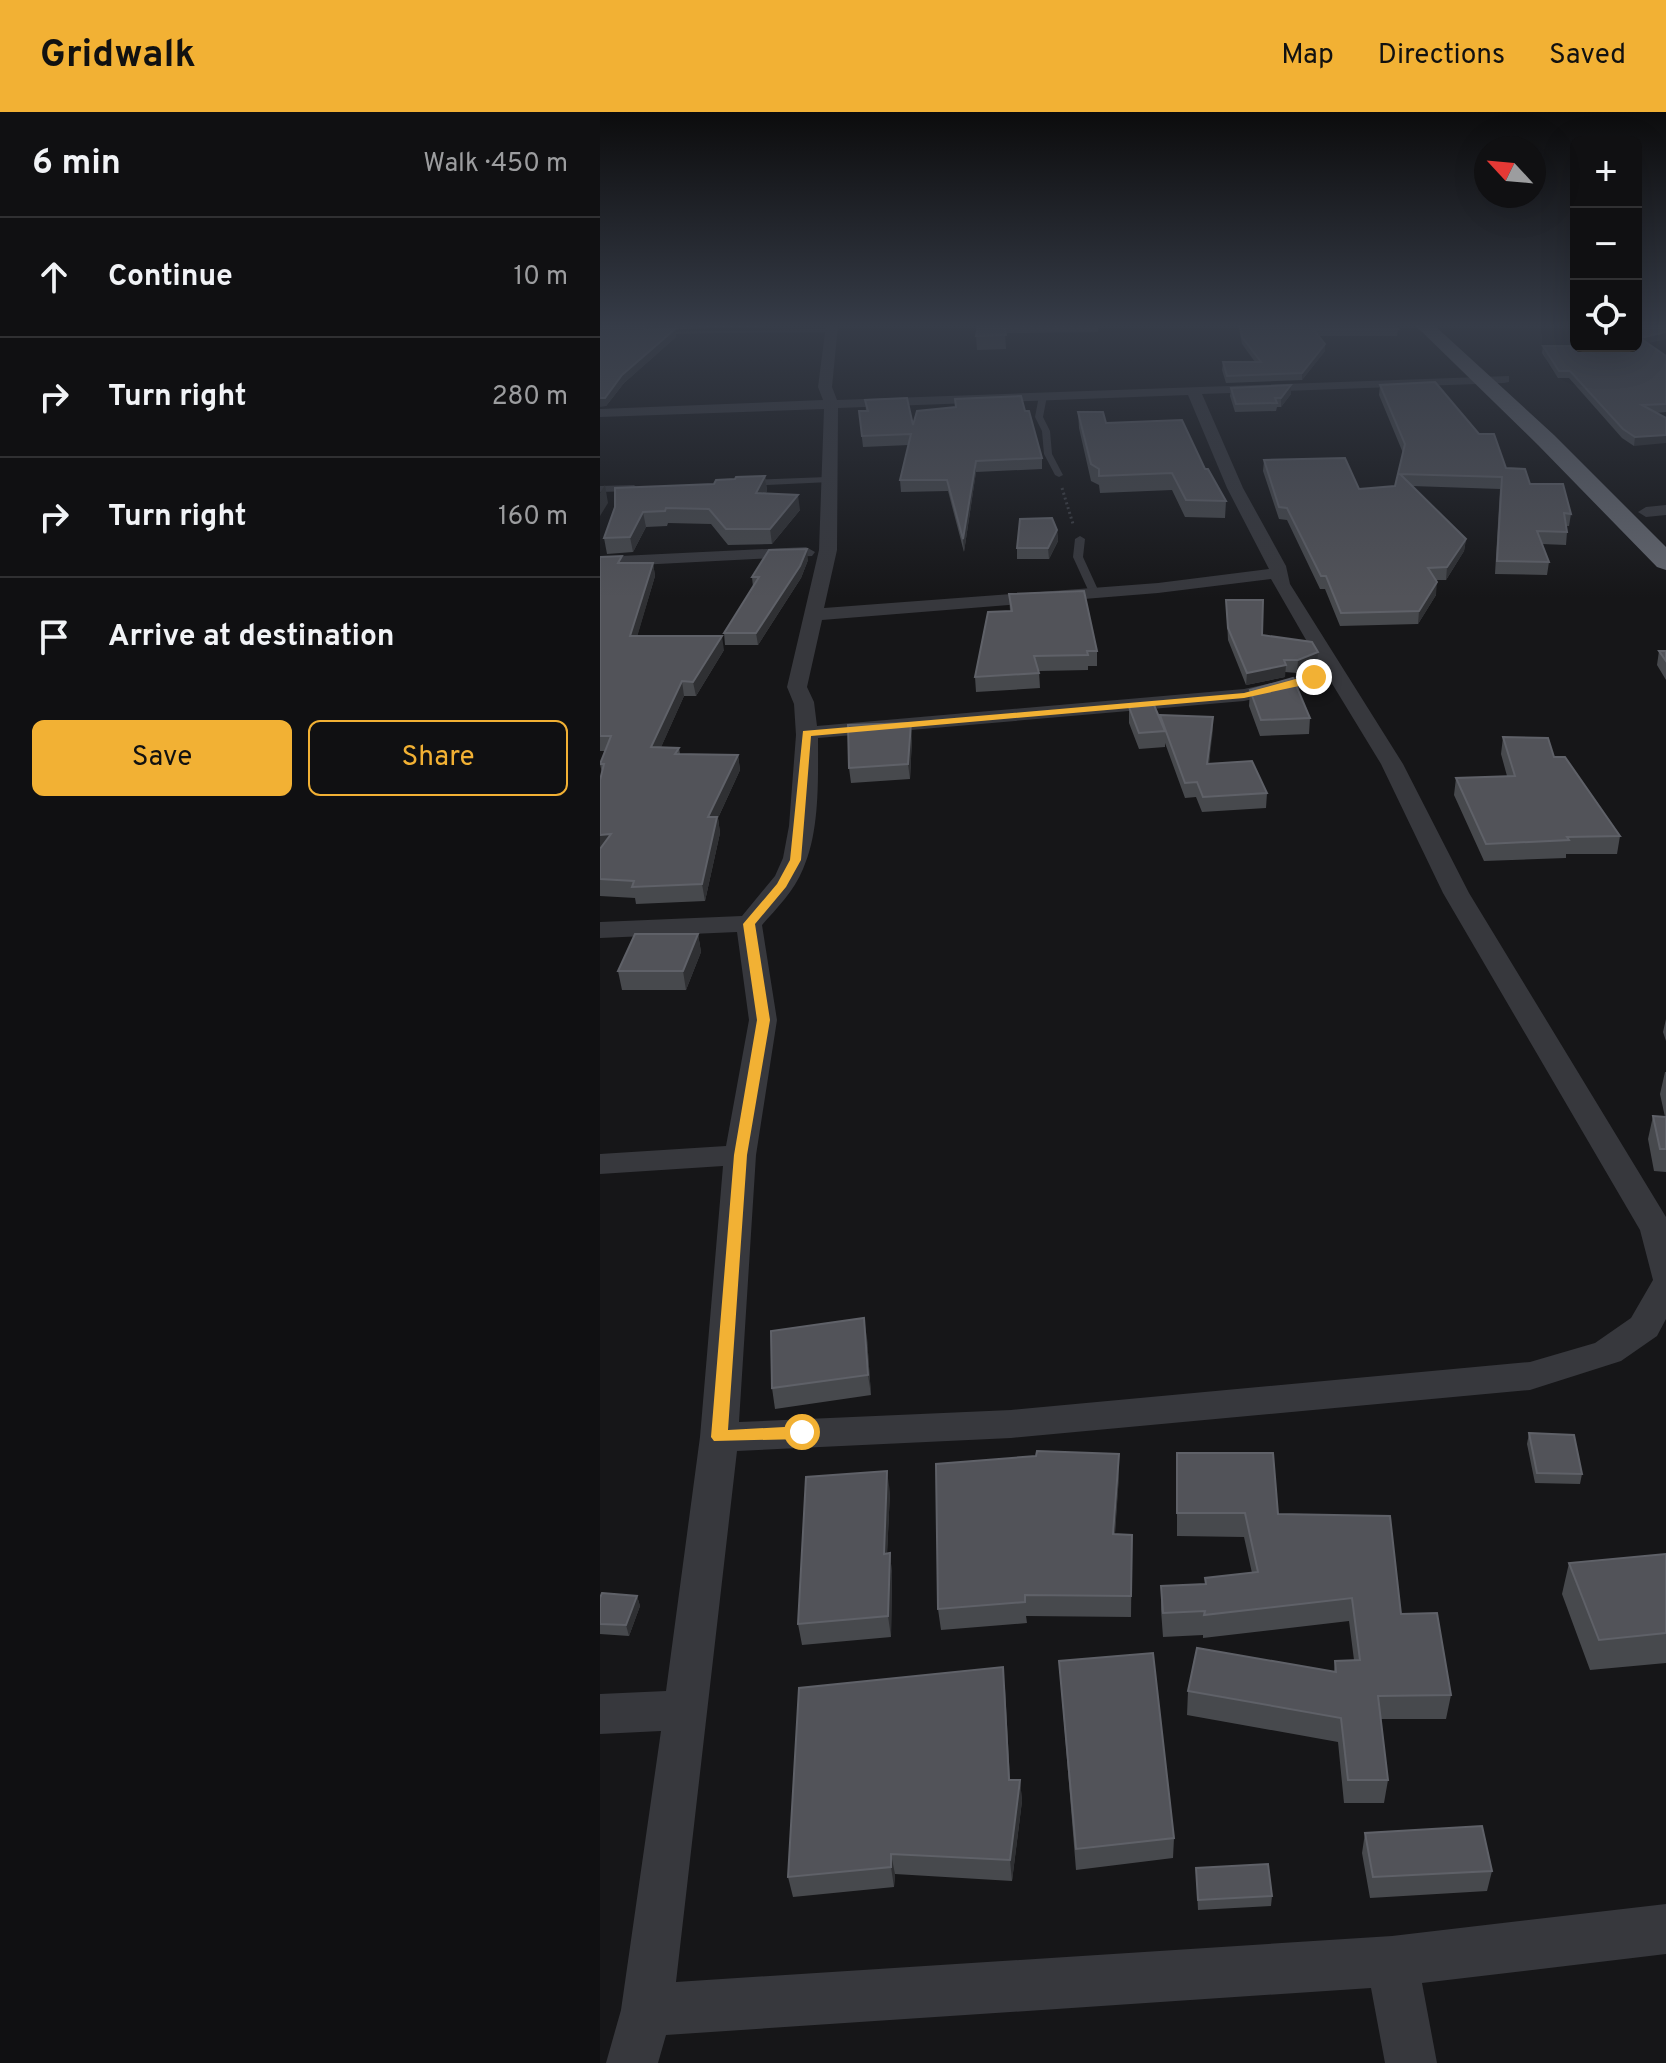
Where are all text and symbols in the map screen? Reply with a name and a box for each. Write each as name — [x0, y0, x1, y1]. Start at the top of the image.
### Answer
text: Gridwalk — [40, 32, 196, 81]
text: Map — [1281, 38, 1334, 74]
text: Directions — [1378, 38, 1505, 74]
text: Saved — [1549, 38, 1626, 74]
north arrow — [1474, 136, 1546, 208]
map controls — [1570, 136, 1642, 352]
button: + — [1570, 136, 1642, 208]
text: 6 min — [32, 143, 121, 186]
text: Walk · 450 m — [423, 148, 568, 181]
button: − — [1570, 208, 1642, 280]
icon: ahead — [32, 255, 76, 299]
text: Continue — [108, 259, 233, 296]
text: 10 m — [513, 261, 568, 294]
button: locate — [1570, 280, 1642, 352]
icon: right — [32, 375, 76, 419]
text: Turn right — [108, 379, 246, 416]
text: 280 m — [492, 381, 568, 414]
icon: right — [32, 495, 76, 539]
text: Turn right — [108, 499, 246, 536]
text: 160 m — [498, 501, 568, 534]
icon: arrive — [32, 615, 76, 659]
text: Arrive at destination — [108, 619, 394, 656]
route end — [1296, 659, 1332, 695]
button: Save — [32, 720, 292, 796]
button: Share — [308, 720, 568, 796]
route start — [784, 1414, 820, 1450]

